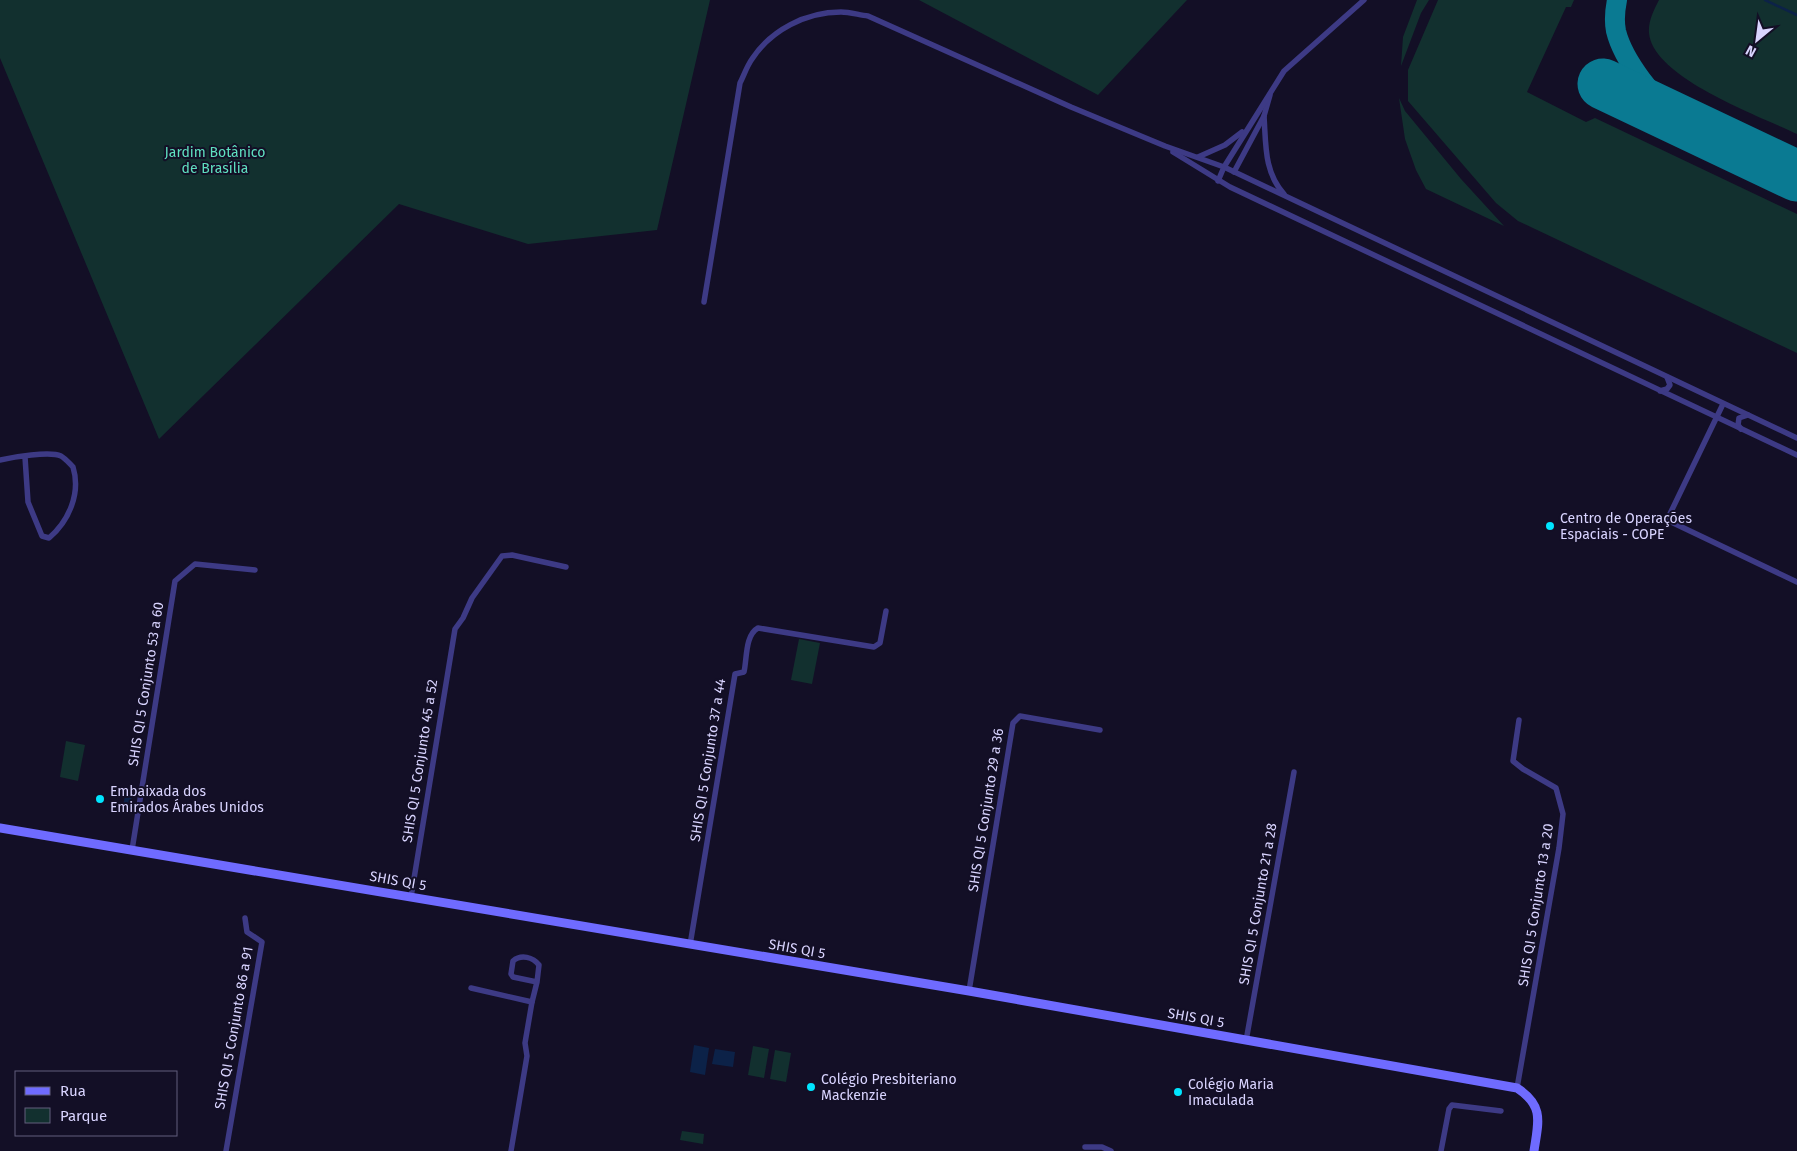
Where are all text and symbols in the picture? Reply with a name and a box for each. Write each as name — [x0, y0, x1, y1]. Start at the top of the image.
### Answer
north arrow — [1732, 15, 1782, 65]
text: N — [1743, 41, 1759, 61]
park label: Jardim Botânico de Brasília — [165, 144, 265, 177]
place label: Centro de Operações Espaciais - COPE — [1560, 510, 1692, 543]
marker: Centro de Operações Espaciais - COPE — [1544, 520, 1556, 532]
street label: SHIS QI 5 Conjunto 53 a 60 — [125, 601, 167, 767]
street label: SHIS QI 5 Conjunto 37 a 44 — [687, 677, 729, 843]
street label: SHIS QI 5 Conjunto 45 a 52 — [399, 678, 441, 844]
street label: SHIS QI 5 Conjunto 29 a 36 — [965, 727, 1007, 893]
place label: Embaixada dos Emirados Árabes Unidos — [110, 783, 264, 816]
marker: Embaixada dos Emirados Árabes Unidos — [94, 793, 106, 805]
street label: SHIS QI 5 Conjunto 21 a 28 — [1235, 821, 1281, 986]
street label: SHIS QI 5 Conjunto 13 a 20 — [1515, 822, 1557, 988]
street label: SHIS QI 5 — [368, 868, 428, 894]
street label: SHIS QI 5 — [767, 936, 827, 962]
street label: SHIS QI 5 Conjunto 86 a 91 — [211, 945, 257, 1111]
street label: SHIS QI 5 — [1166, 1005, 1226, 1031]
legend — [15, 1071, 178, 1136]
place label: Colégio Presbiteriano Mackenzie — [821, 1071, 957, 1104]
place label: Colégio Maria Imaculada — [1188, 1076, 1274, 1109]
marker: Colégio Presbiteriano Mackenzie — [805, 1081, 817, 1093]
text: Rua — [60, 1082, 86, 1100]
marker: Colégio Maria Imaculada — [1172, 1086, 1184, 1098]
text: Parque — [60, 1107, 107, 1125]

